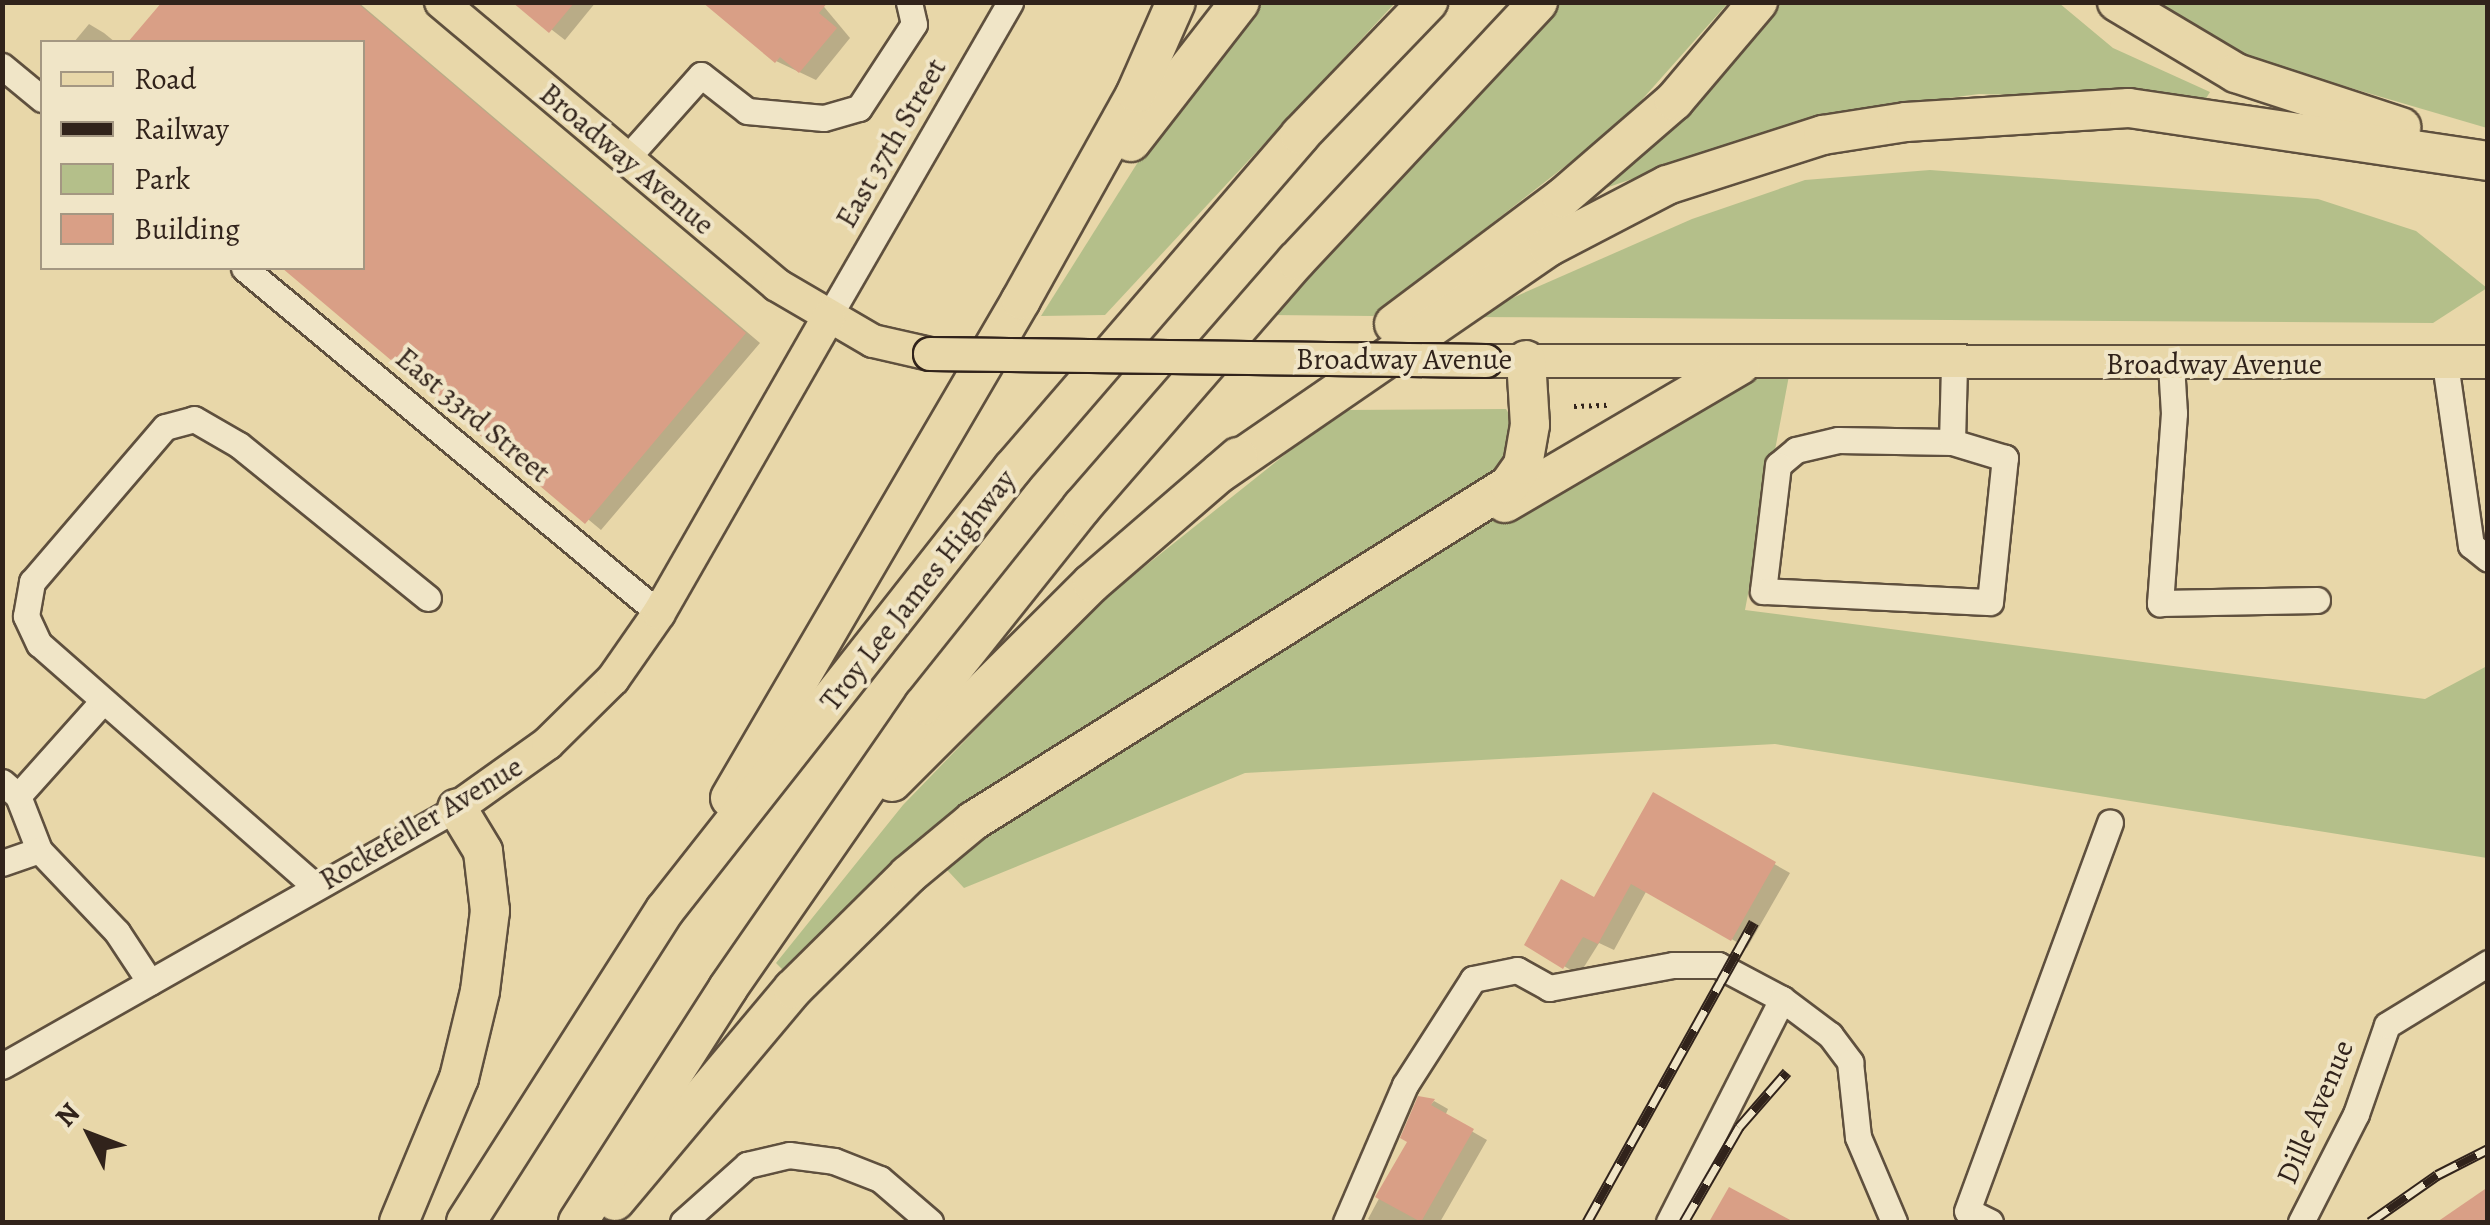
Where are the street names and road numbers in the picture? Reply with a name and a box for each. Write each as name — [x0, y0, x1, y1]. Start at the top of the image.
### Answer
street label: East 37th Street — [828, 52, 954, 234]
street label: Broadway Avenue — [532, 76, 722, 242]
street label: East 33rd Street — [388, 340, 558, 490]
street label: Broadway Avenue — [1296, 341, 1512, 377]
street label: Broadway Avenue — [2106, 346, 2322, 382]
street label: Troy Lee James Highway — [813, 462, 1023, 718]
street label: Rockefeller Avenue — [313, 748, 529, 898]
street label: Dille Avenue — [2269, 1035, 2361, 1189]

